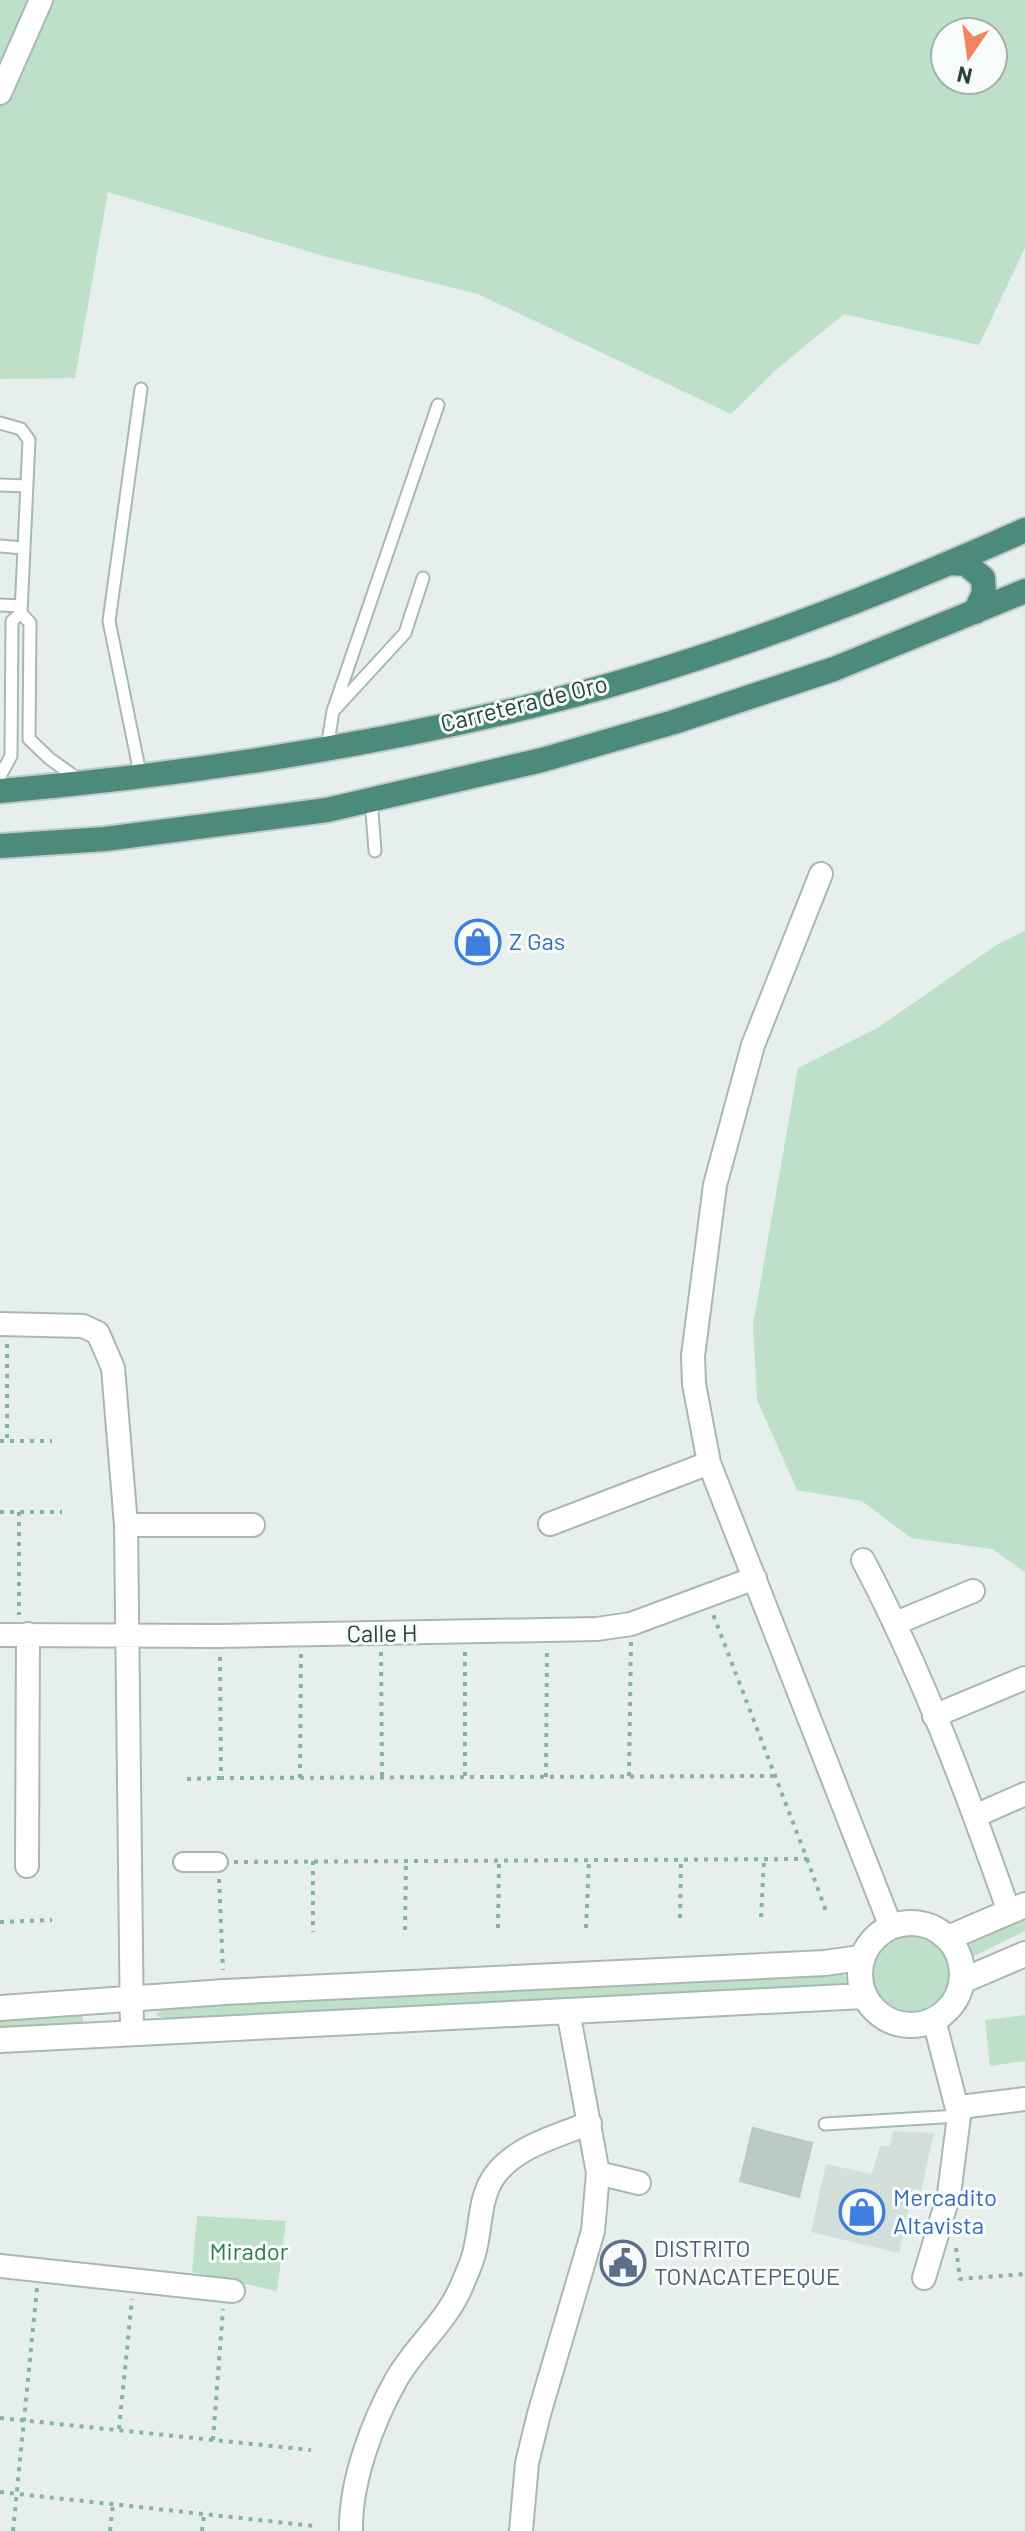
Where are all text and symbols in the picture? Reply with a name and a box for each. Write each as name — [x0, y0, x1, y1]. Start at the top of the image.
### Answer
north arrow — [929, 16, 1009, 96]
text: N — [954, 62, 974, 91]
street label: Carretera de Oro — [437, 668, 610, 737]
shop icon: Z Gas — [454, 918, 502, 966]
place label: Z Gas — [509, 926, 565, 955]
street label: Calle H — [346, 1617, 418, 1648]
place label: Mercadito Altavista — [893, 2182, 997, 2239]
shop icon: Mercadito Altavista — [838, 2188, 886, 2236]
place label: DISTRITO TONACATEPEQUE — [654, 2233, 840, 2290]
park label: Mirador — [209, 2236, 289, 2265]
public building icon: DISTRITO TONACATEPEQUE — [599, 2239, 647, 2287]

